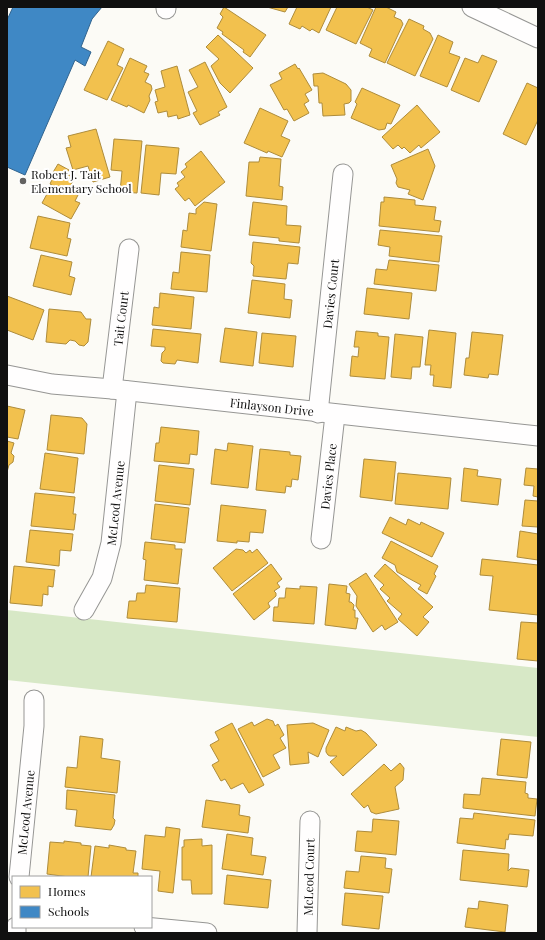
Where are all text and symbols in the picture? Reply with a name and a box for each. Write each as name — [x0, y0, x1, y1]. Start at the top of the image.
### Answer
place label: Robert J. Tait Elementary School — [31, 166, 132, 196]
marker: Robert J. Tait Elementary School — [18, 176, 28, 186]
street label: Davies Court — [319, 257, 342, 329]
street label: Tait Court — [109, 289, 132, 347]
street label: Finlayson Drive — [229, 394, 315, 419]
street label: Davies Place — [316, 442, 340, 510]
street label: McLeod Avenue — [103, 460, 128, 546]
street label: McLeod Avenue — [13, 769, 38, 855]
street label: McLeod Court — [299, 837, 318, 916]
legend — [12, 876, 152, 928]
text: Homes — [48, 883, 86, 899]
text: Schools — [48, 903, 89, 919]

